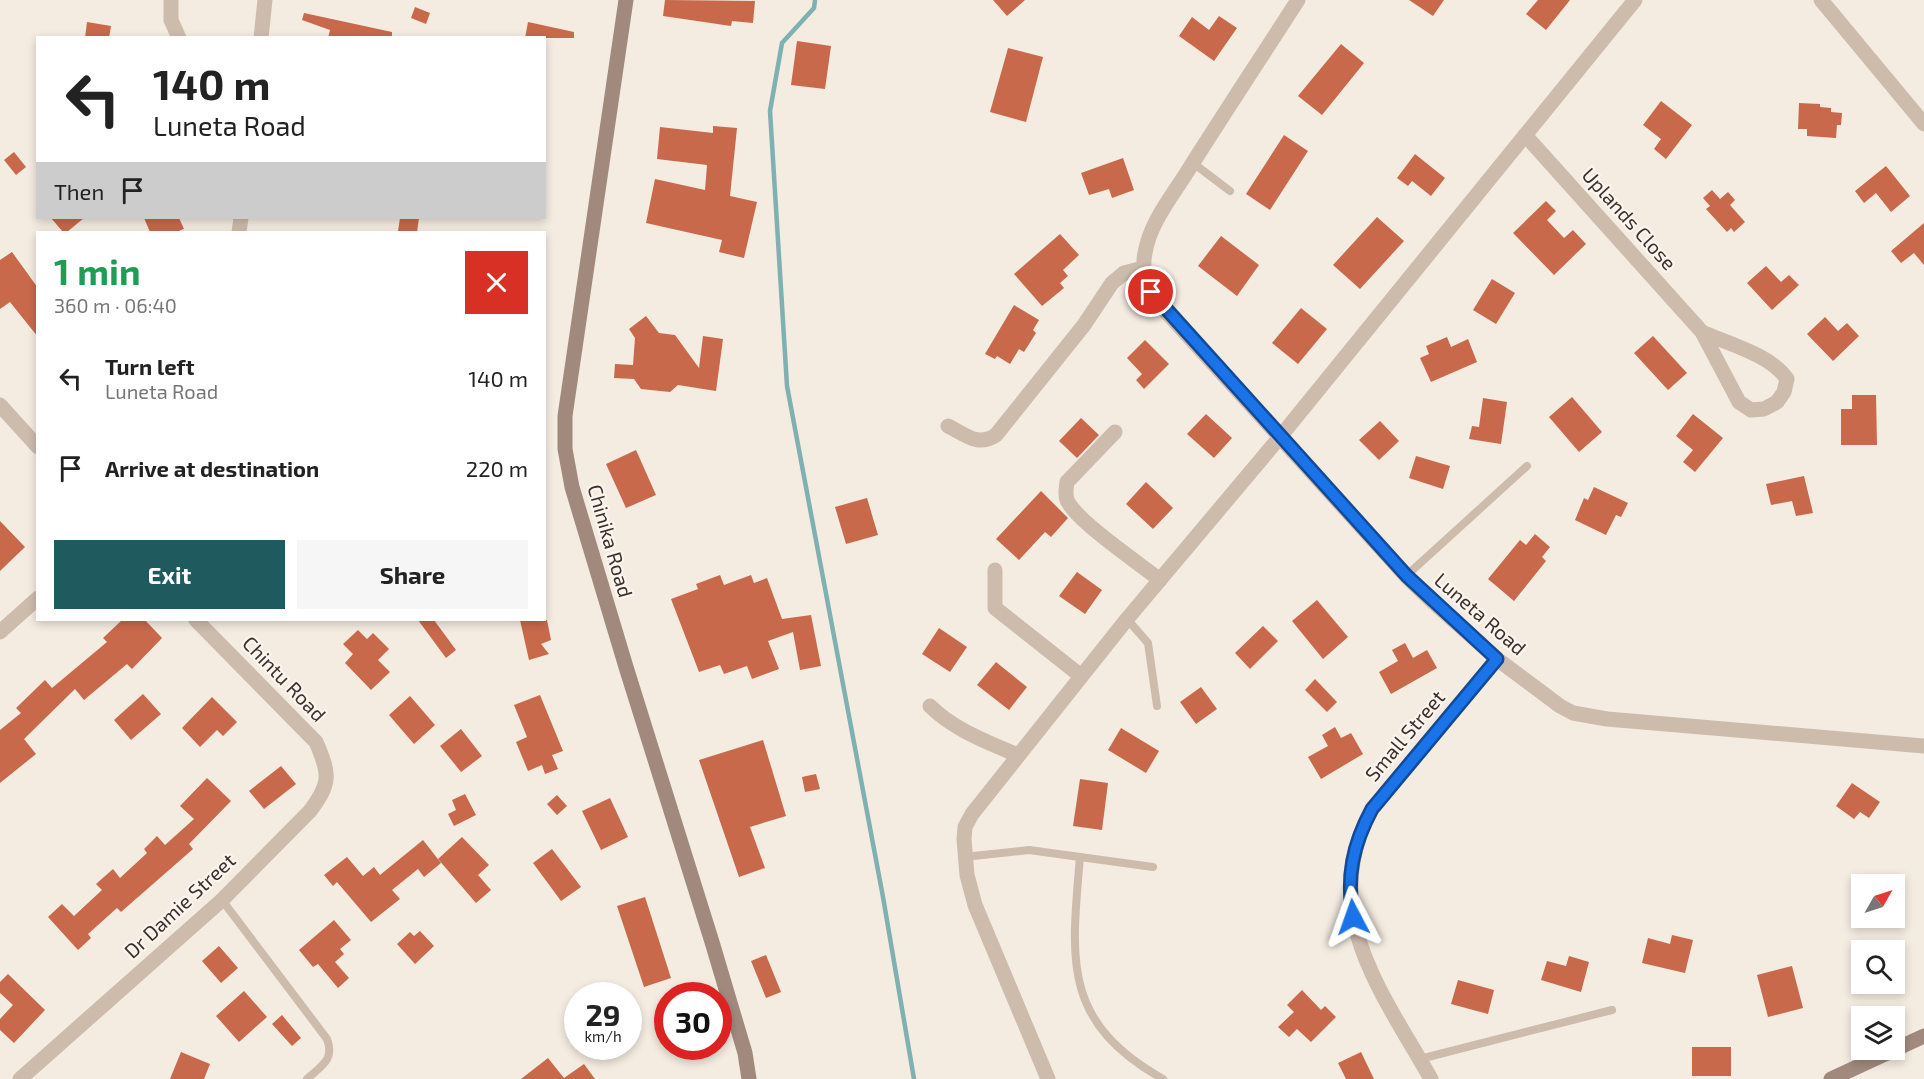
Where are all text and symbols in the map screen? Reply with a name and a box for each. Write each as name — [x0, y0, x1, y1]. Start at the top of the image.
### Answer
text: 140 m — [153, 58, 270, 108]
icon: left — [54, 60, 132, 138]
text: Luneta Road — [153, 109, 306, 141]
street label: Uplands Close — [1578, 162, 1682, 274]
icon: arrive — [116, 174, 149, 207]
text: Then — [54, 178, 104, 204]
text: 1 min — [54, 249, 141, 292]
button: close — [465, 251, 528, 314]
pin — [1125, 266, 1176, 317]
icon: arrive — [1134, 275, 1167, 308]
text: 360 m · 06:40 — [54, 293, 177, 317]
text: Turn left — [105, 353, 194, 379]
icon: left — [54, 362, 87, 395]
text: 140 m — [468, 365, 528, 391]
text: Luneta Road — [105, 379, 218, 403]
icon: arrive — [54, 452, 87, 485]
text: Arrive at destination — [105, 455, 319, 481]
text: 220 m — [466, 455, 528, 481]
street label: Chinika Road — [583, 482, 639, 600]
button: Exit — [54, 540, 285, 609]
button: Share — [297, 540, 528, 609]
street label: Luneta Road — [1430, 567, 1531, 659]
street label: Chintu Road — [238, 631, 331, 726]
street label: Small Street — [1359, 685, 1449, 786]
street label: Dr Damie Street — [119, 848, 240, 963]
north arrow — [1851, 874, 1905, 928]
map controls — [1851, 874, 1905, 1060]
position arrow — [1321, 885, 1385, 949]
button: search — [1851, 940, 1905, 994]
speed limit sign: 30 — [654, 982, 732, 1060]
text: 29 — [585, 996, 621, 1032]
button: layers — [1851, 1006, 1905, 1060]
text: km/h — [584, 1027, 622, 1045]

